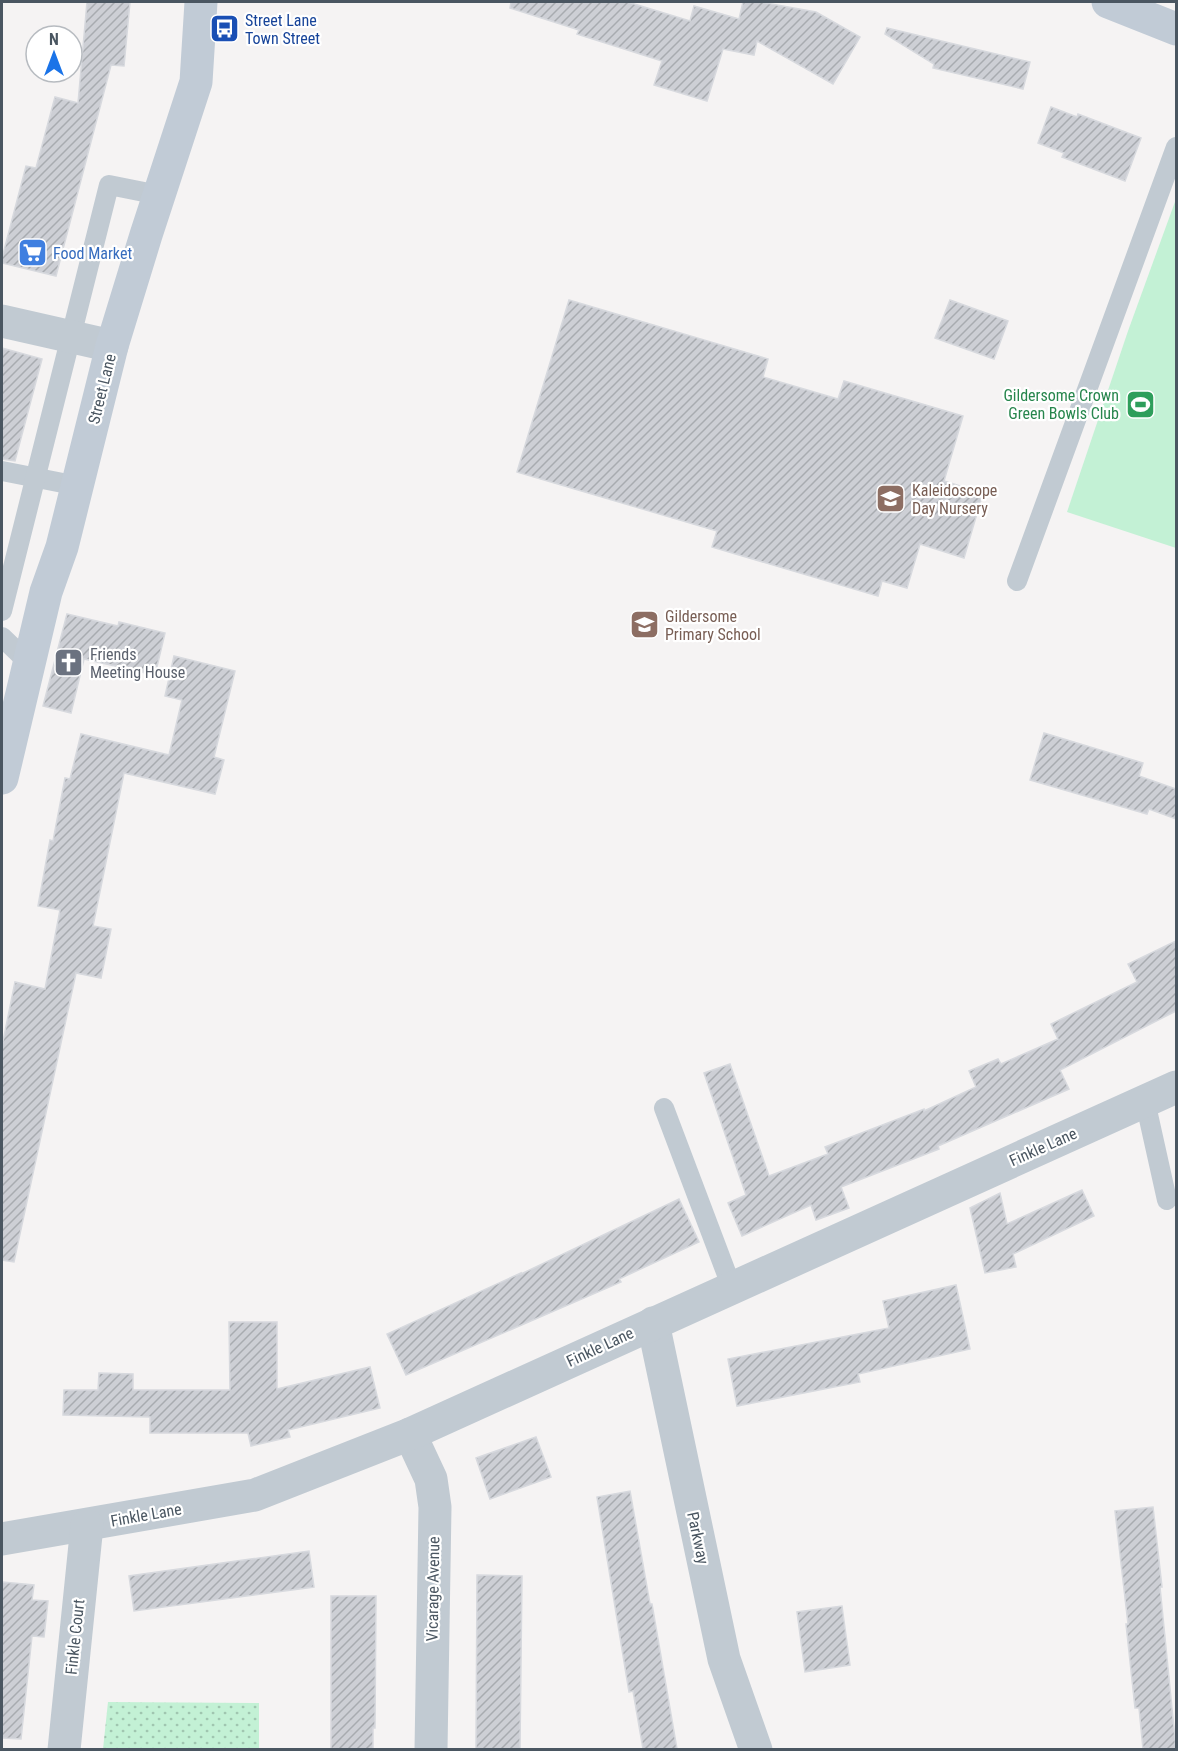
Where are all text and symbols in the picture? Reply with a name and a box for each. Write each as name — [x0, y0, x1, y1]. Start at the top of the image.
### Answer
place label: Street Lane Town Street — [245, 11, 320, 48]
bus stop icon: Street Lane Town Street — [208, 13, 240, 45]
north arrow — [24, 24, 84, 84]
text: N — [49, 30, 59, 49]
supermarket icon: Food Market — [16, 237, 48, 269]
place label: Food Market — [53, 244, 132, 263]
street label: Street Lane — [84, 352, 120, 426]
place label: Gildersome Crown Green Bowls Club — [1003, 386, 1119, 423]
sports icon: Gildersome Crown Green Bowls Club — [1124, 388, 1156, 420]
place label: Kaleidoscope Day Nursery — [912, 481, 997, 518]
school or university icon: Kaleidoscope Day Nursery — [875, 483, 907, 515]
place label: Gildersome Primary School — [665, 607, 761, 644]
school or university icon: Gildersome Primary School — [628, 609, 660, 641]
place label: Friends Meeting House — [90, 645, 185, 682]
church icon: Friends Meeting House — [53, 647, 85, 679]
street label: Finkle Lane — [1006, 1124, 1080, 1170]
street label: Finkle Lane — [563, 1323, 637, 1371]
street label: Finkle Lane — [109, 1499, 183, 1531]
street label: Parkway — [683, 1510, 713, 1566]
street label: Vicarage Avenue — [423, 1536, 443, 1642]
street label: Finkle Court — [62, 1598, 88, 1676]

